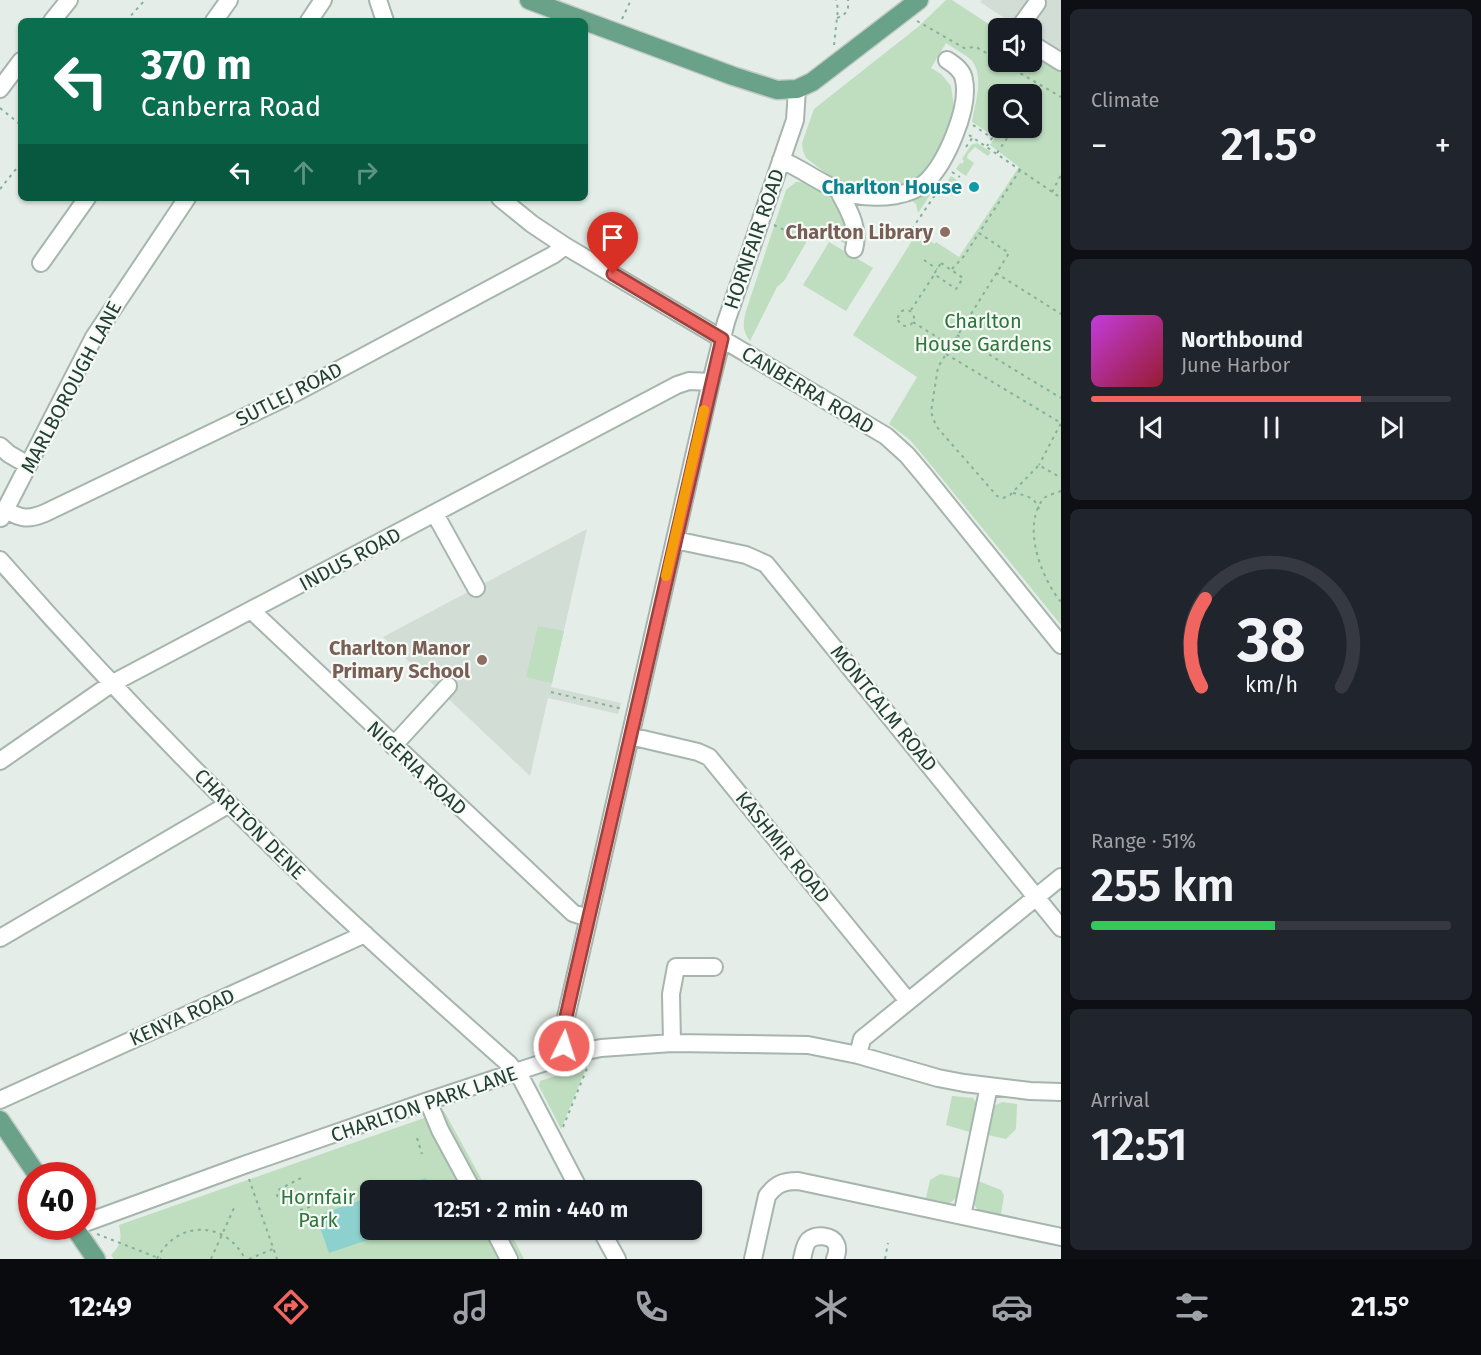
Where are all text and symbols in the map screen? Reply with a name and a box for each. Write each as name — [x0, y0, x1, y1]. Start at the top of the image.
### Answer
map controls — [988, 18, 1042, 138]
button: sound — [988, 18, 1042, 72]
text: 370 m — [141, 40, 252, 90]
icon: left — [42, 42, 120, 120]
button: search — [988, 84, 1042, 138]
text: Climate — [1091, 88, 1159, 112]
text: Canberra Road — [141, 91, 321, 123]
text: 21.5° — [1221, 118, 1321, 172]
text: − — [1091, 126, 1108, 166]
text: + — [1435, 126, 1451, 166]
icon: left — [224, 156, 257, 189]
icon: ahead — [287, 156, 320, 189]
icon: right — [350, 156, 383, 189]
street label: HORNFAIR ROAD — [719, 166, 789, 312]
place label: Charlton House — [822, 175, 962, 199]
marker: Charlton House — [967, 180, 981, 194]
pin — [587, 212, 638, 274]
place label: Charlton Library — [785, 220, 934, 244]
icon: arrive — [596, 221, 629, 254]
marker: Charlton Library — [938, 225, 952, 239]
street label: MARLBOROUGH LANE — [15, 297, 127, 477]
park label: Charlton House Gardens — [915, 309, 1052, 356]
text: Northbound — [1181, 326, 1303, 353]
street label: CANBERRA ROAD — [738, 341, 878, 439]
text: June Harbor — [1181, 353, 1290, 377]
street label: SUTLEJ ROAD — [232, 357, 346, 431]
icon: previous — [1135, 411, 1168, 444]
icon: pause — [1255, 411, 1288, 444]
icon: next — [1375, 411, 1408, 444]
street label: INDUS ROAD — [295, 522, 405, 596]
text: 38 — [1236, 603, 1305, 678]
place label: Charlton Manor Primary School — [329, 636, 471, 683]
street label: MONTCALM ROAD — [826, 640, 942, 776]
marker: Charlton Manor Primary School — [475, 653, 489, 667]
text: km/h — [1244, 672, 1298, 698]
street label: NIGERIA ROAD — [362, 716, 472, 820]
street label: CHARLTON DENE — [190, 764, 310, 884]
street label: KASHMIR ROAD — [731, 786, 835, 908]
text: Range · 51% — [1091, 829, 1196, 853]
text: 255 km — [1091, 859, 1235, 913]
street label: KENYA ROAD — [126, 983, 238, 1051]
position arrow — [532, 1014, 596, 1078]
street label: CHARLTON PARK LANE — [327, 1061, 521, 1147]
text: Arrival — [1091, 1088, 1150, 1112]
text: 12:51 — [1091, 1118, 1187, 1172]
speed limit sign: 40 — [18, 1162, 96, 1240]
park label: Hornfair Park — [280, 1185, 356, 1232]
text: 12:51 · 2 min · 440 m — [434, 1196, 628, 1223]
icon: directions — [270, 1286, 312, 1328]
icon: music — [450, 1286, 492, 1328]
icon: phone — [630, 1286, 672, 1328]
icon: climate — [810, 1286, 852, 1328]
icon: car — [991, 1286, 1033, 1328]
icon: filters — [1171, 1286, 1213, 1328]
text: 12:49 — [69, 1291, 132, 1323]
text: 21.5° — [1351, 1291, 1412, 1323]

